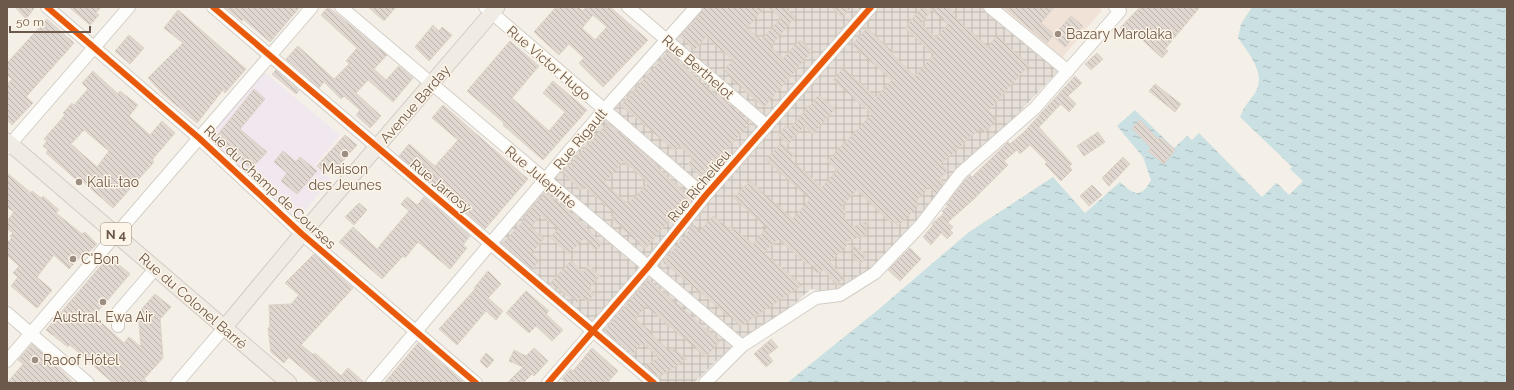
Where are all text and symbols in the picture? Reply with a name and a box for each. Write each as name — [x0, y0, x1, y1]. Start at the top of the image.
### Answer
scale bar — [10, 8, 90, 34]
text: 50 m — [16, 15, 44, 29]
street label: Rue Victor Hugo — [504, 22, 594, 104]
place label: Bazary Marolaka — [1066, 26, 1172, 42]
marker: Bazary Marolaka — [1053, 29, 1063, 39]
street label: Rue Berthelot — [659, 32, 737, 103]
street label: Avenue Barday — [377, 61, 453, 146]
street label: Rue Rigault — [550, 105, 610, 173]
street label: Rue du Champ de Courses — [201, 122, 339, 252]
street label: Rue Julepinte — [502, 142, 580, 212]
street label: Rue Richelieu — [664, 147, 734, 225]
marker: Maison des Jeunes — [340, 149, 350, 159]
street label: Rue Jarrosy — [407, 156, 475, 217]
place label: Maison des Jeunes — [308, 161, 382, 193]
place label: Kali...tao — [87, 174, 139, 190]
marker: Kali...tao — [74, 177, 84, 187]
road number: N 4 — [101, 223, 131, 245]
street label: Rue du Colonel Barré — [136, 250, 250, 352]
place label: C'Bon — [81, 251, 119, 267]
marker: C'Bon — [68, 254, 78, 264]
marker: Austral, Ewa Air — [98, 297, 108, 307]
place label: Austral, Ewa Air — [53, 309, 153, 325]
place label: Raoof Hôtel — [43, 352, 119, 368]
marker: Raoof Hôtel — [30, 355, 40, 365]

